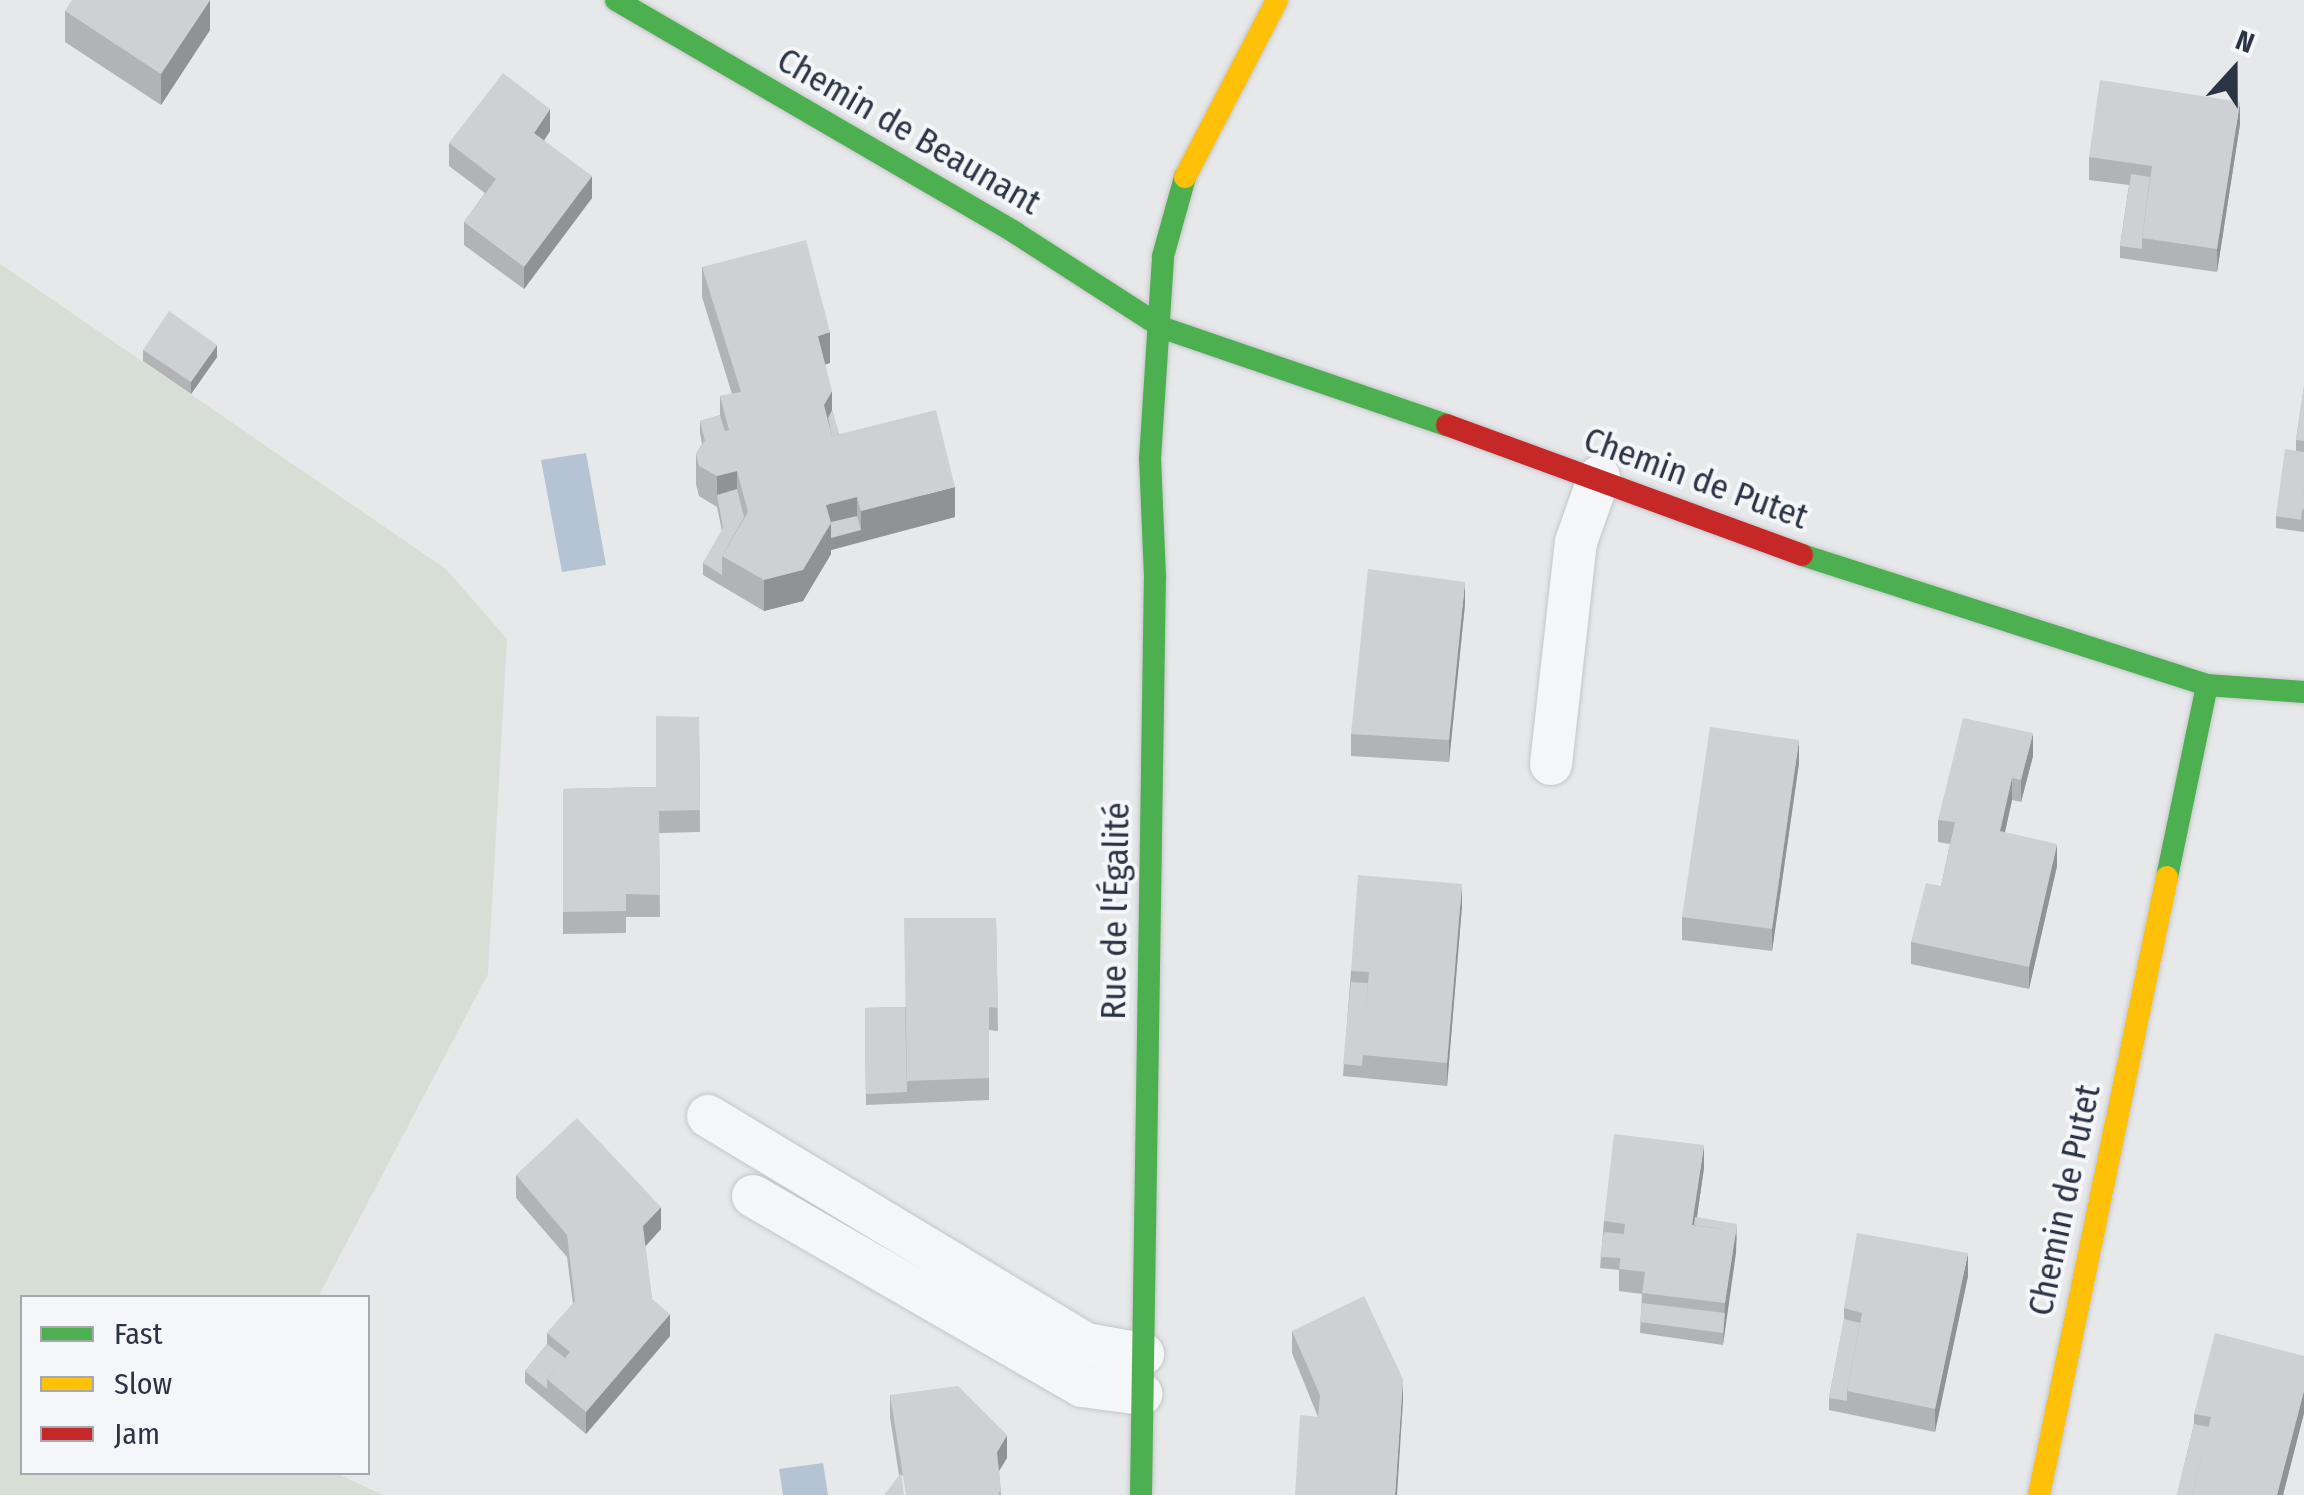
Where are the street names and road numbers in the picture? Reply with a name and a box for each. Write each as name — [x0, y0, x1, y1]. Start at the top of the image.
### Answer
street label: Chemin de Beaunant — [770, 39, 1048, 223]
street label: Chemin de Putet — [1578, 418, 1814, 538]
street label: Rue de l'Égalité — [1092, 802, 1138, 1020]
street label: Chemin de Putet — [2019, 1081, 2109, 1319]

